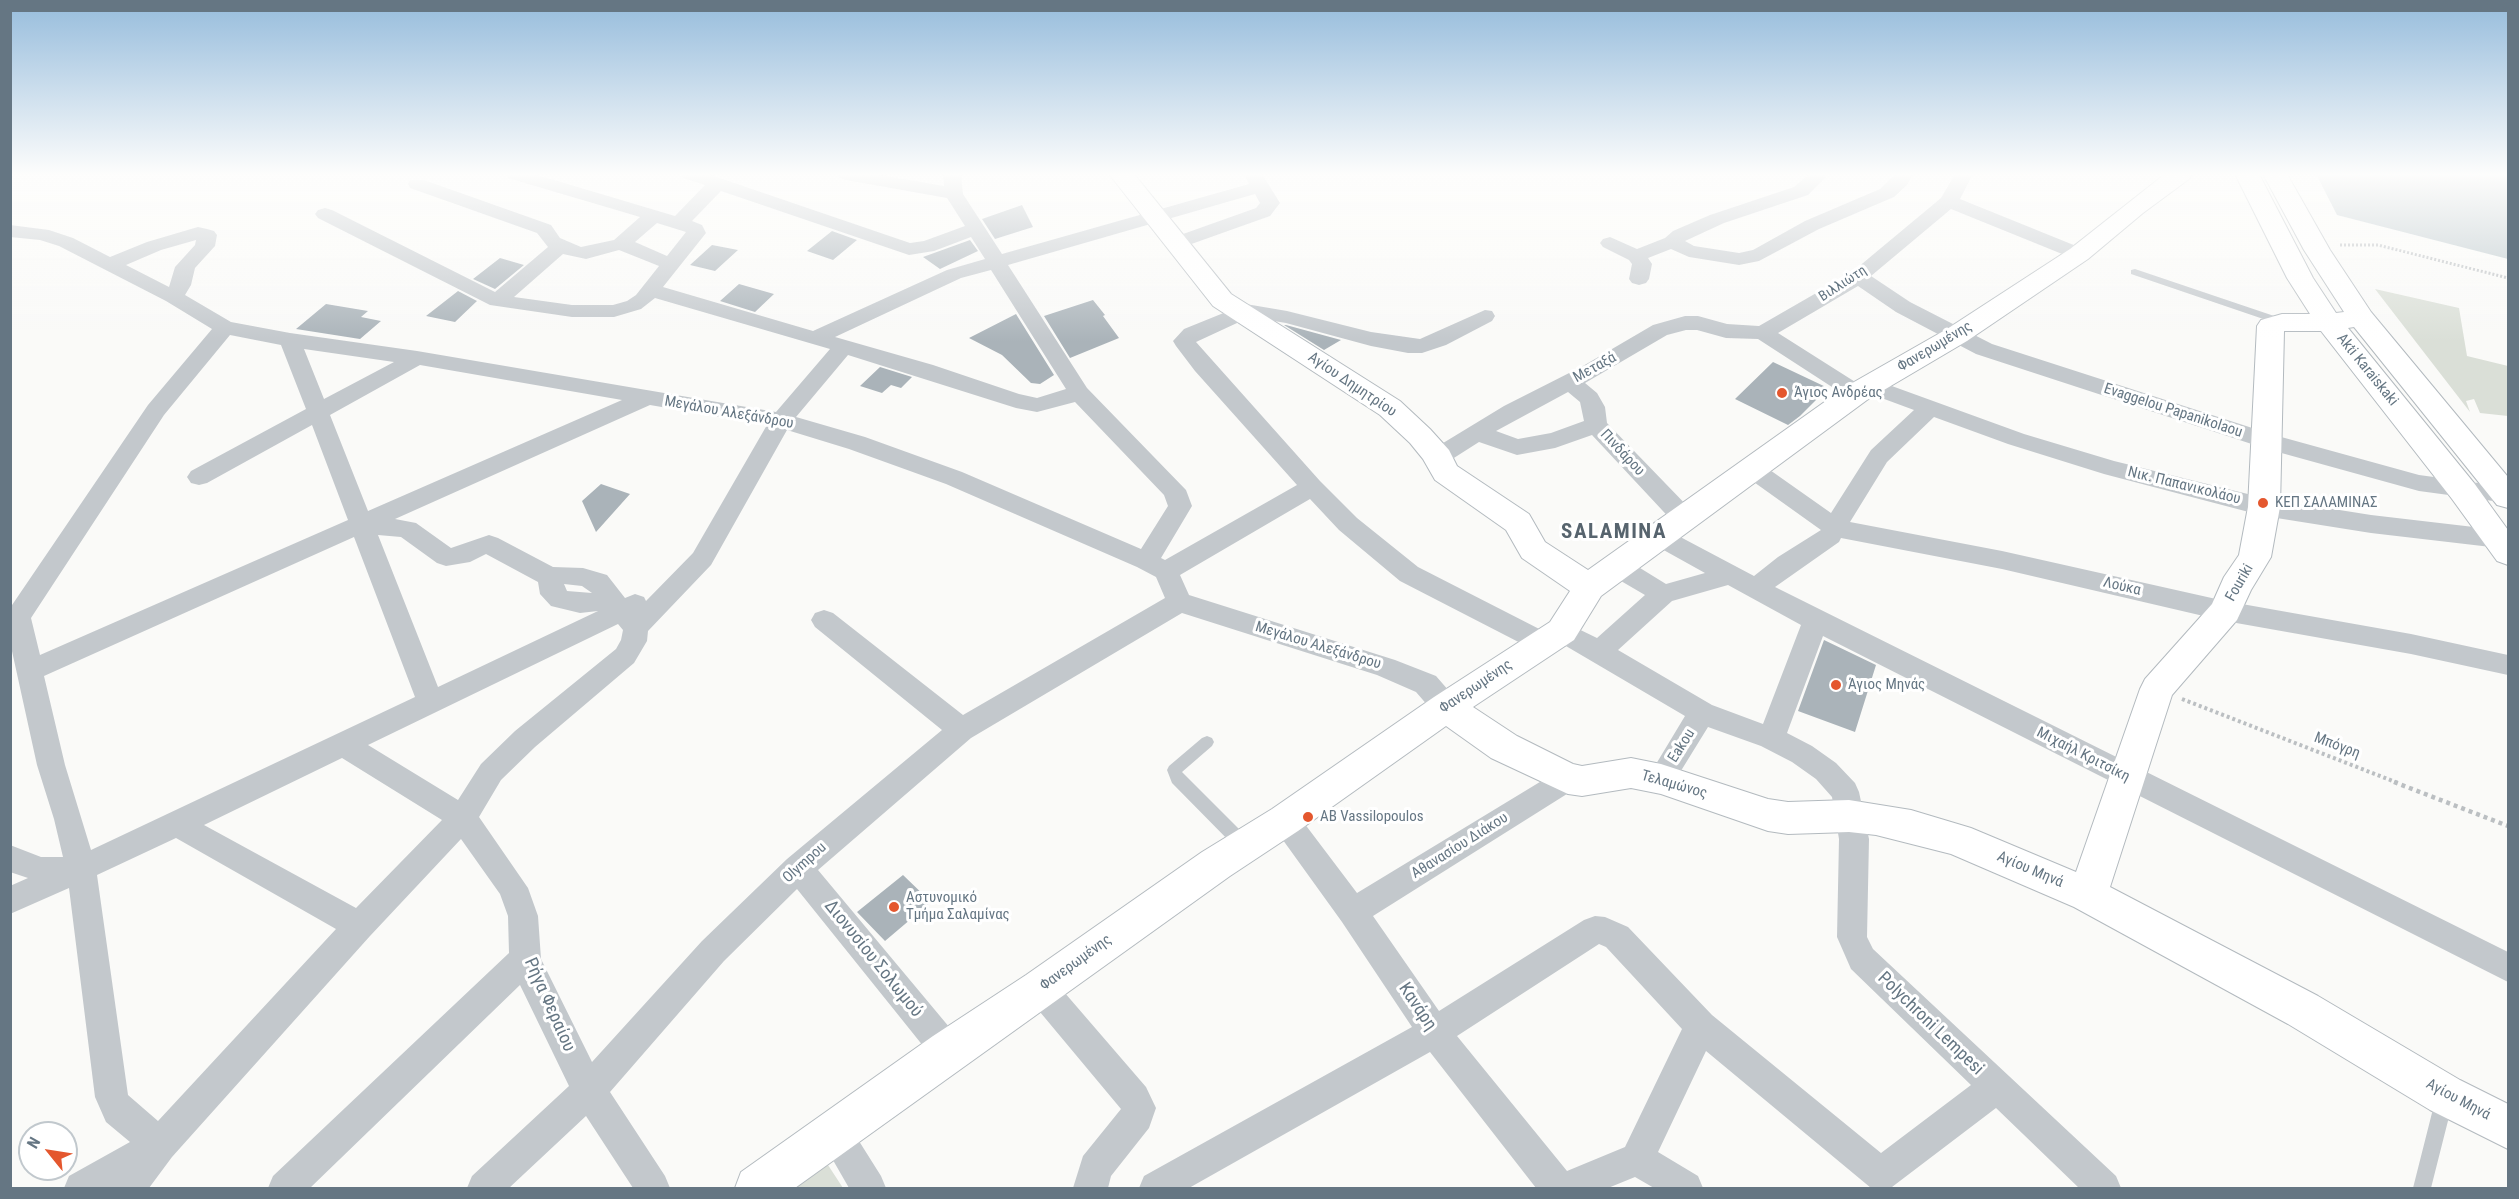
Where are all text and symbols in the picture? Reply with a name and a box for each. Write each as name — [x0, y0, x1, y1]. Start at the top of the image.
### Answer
street label: Βιλλιώτη — [1816, 262, 1870, 306]
street label: Φανερωμένης — [1894, 318, 1976, 376]
street label: Akti Karaiskaki — [2332, 330, 2402, 410]
street label: Αγίου Δημητρίου — [1304, 349, 1400, 421]
street label: Μεταξά — [1570, 349, 1620, 387]
street label: Evaggelou Papanikolaou — [2101, 380, 2245, 442]
place label: Άγιος Ανδρέας — [1794, 384, 1883, 402]
marker: Άγιος Ανδρέας — [1775, 386, 1789, 400]
street label: Μεγάλου Αλεξάνδρου — [663, 393, 795, 433]
street label: Πινδάρου — [1596, 426, 1648, 480]
street label: Νικ. Παπανικολάου — [2126, 463, 2242, 509]
place label: ΚΕΠ ΣΑΛΑΜΙΝΑΣ — [2275, 494, 2378, 512]
marker: ΚΕΠ ΣΑΛΑΜΙΝΑΣ — [2256, 496, 2270, 510]
district label: SALAMINA — [1561, 520, 1667, 546]
street label: Fouriki — [2222, 561, 2258, 605]
street label: Λούκα — [2101, 574, 2143, 600]
street label: Μεγάλου Αλεξάνδρου — [1253, 618, 1383, 674]
street label: Φανερωμένης — [1436, 656, 1516, 718]
place label: Άγιος Μηνάς — [1848, 676, 1925, 694]
marker: Άγιος Μηνάς — [1829, 678, 1843, 692]
street label: Μιχαήλ Κριτσίκη — [2033, 724, 2133, 786]
street label: Eakou — [1665, 726, 1699, 766]
street label: Μπόγρη — [2311, 729, 2363, 763]
street label: Τελαμώνος — [1639, 767, 1709, 803]
place label: AB Vassilopoulos — [1320, 808, 1424, 826]
street label: Αθανασίου Διάκου — [1408, 809, 1512, 883]
marker: AB Vassilopoulos — [1301, 810, 1315, 824]
street label: Olympou — [780, 839, 830, 887]
street label: Αγίου Μηνά — [1994, 848, 2066, 892]
place label: Αστυνομικό Τμήμα Σαλαμίνας — [906, 889, 1010, 924]
street label: Διονυσίου Σολωμού — [819, 896, 927, 1022]
marker: Αστυνομικό Τμήμα Σαλαμίνας — [887, 900, 901, 914]
street label: Φανερωμένης — [1037, 931, 1115, 995]
street label: Ρήγα Φεραίου — [519, 955, 579, 1055]
street label: Polychroni Lempesi — [1873, 968, 1987, 1080]
street label: Κανάρη — [1393, 979, 1441, 1035]
street label: Αγίου Μηνά — [2423, 1076, 2493, 1124]
north arrow — [18, 1121, 78, 1181]
text: N — [23, 1134, 44, 1152]

